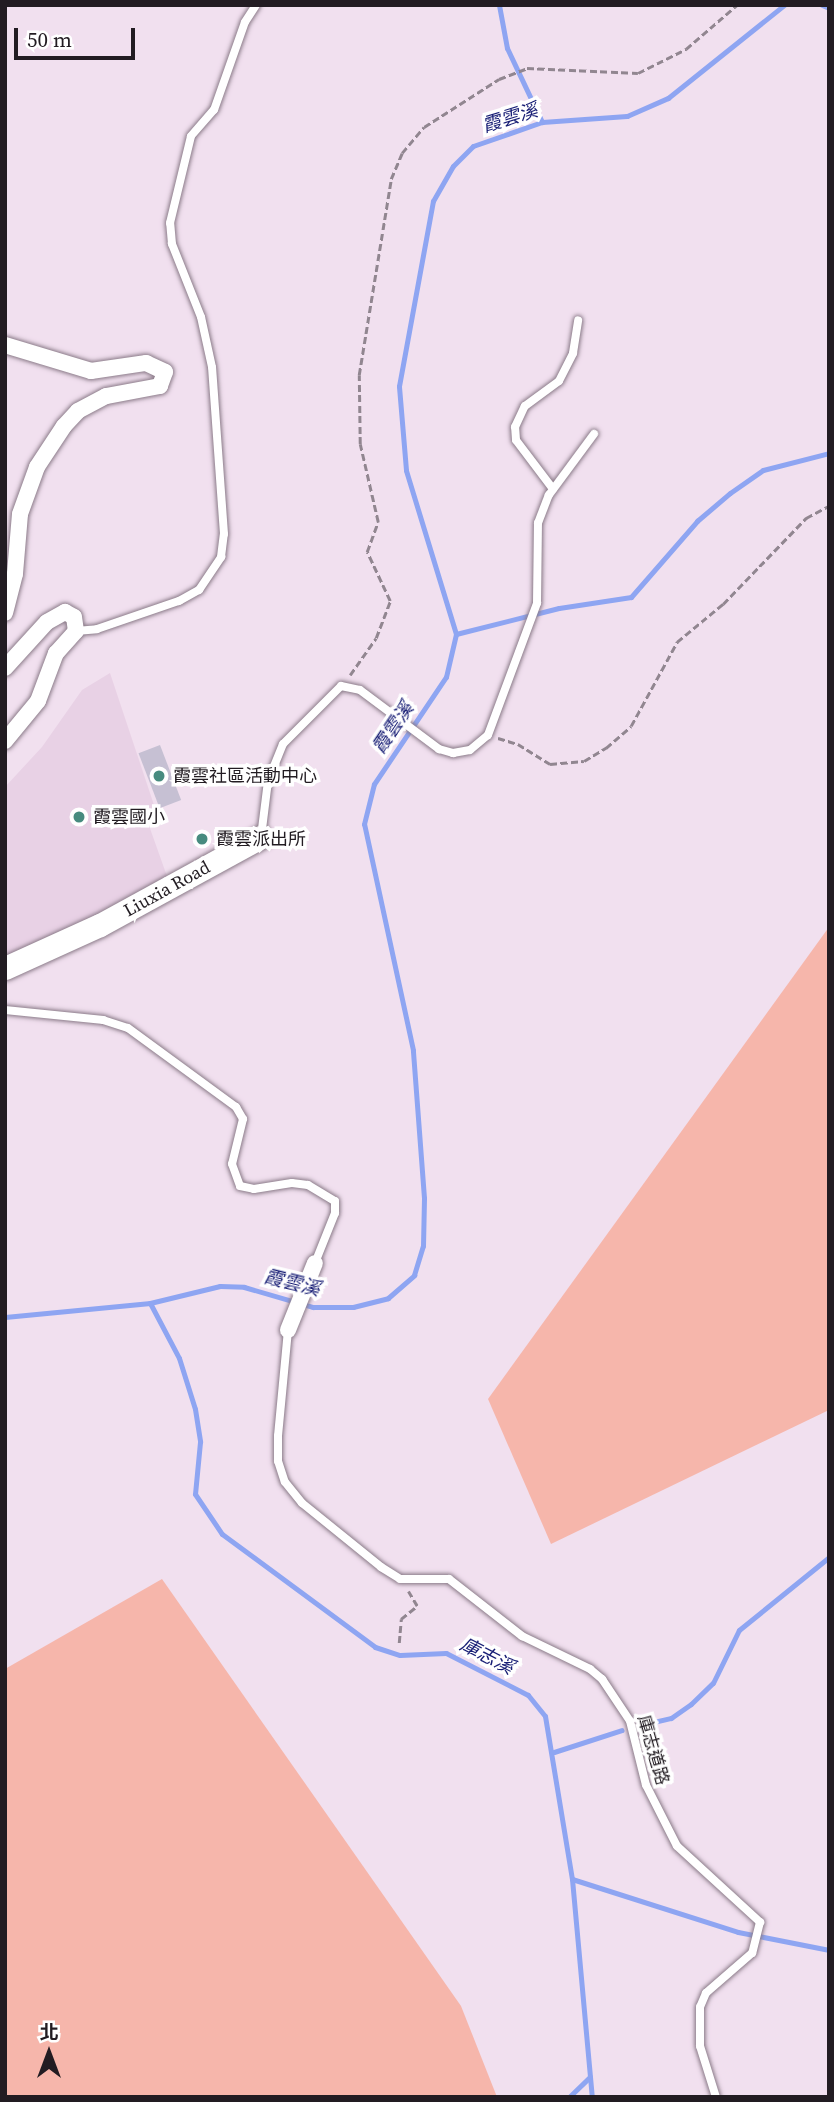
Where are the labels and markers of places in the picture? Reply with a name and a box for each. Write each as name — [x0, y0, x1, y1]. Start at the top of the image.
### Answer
place label: 霞雲社區活動中心 — [173, 765, 317, 787]
marker: 霞雲社區活動中心 — [151, 768, 167, 784]
place label: 霞雲國小 — [93, 806, 165, 828]
marker: 霞雲國小 — [71, 809, 87, 825]
place label: 霞雲派出所 — [216, 828, 306, 850]
marker: 霞雲派出所 — [194, 831, 210, 847]

